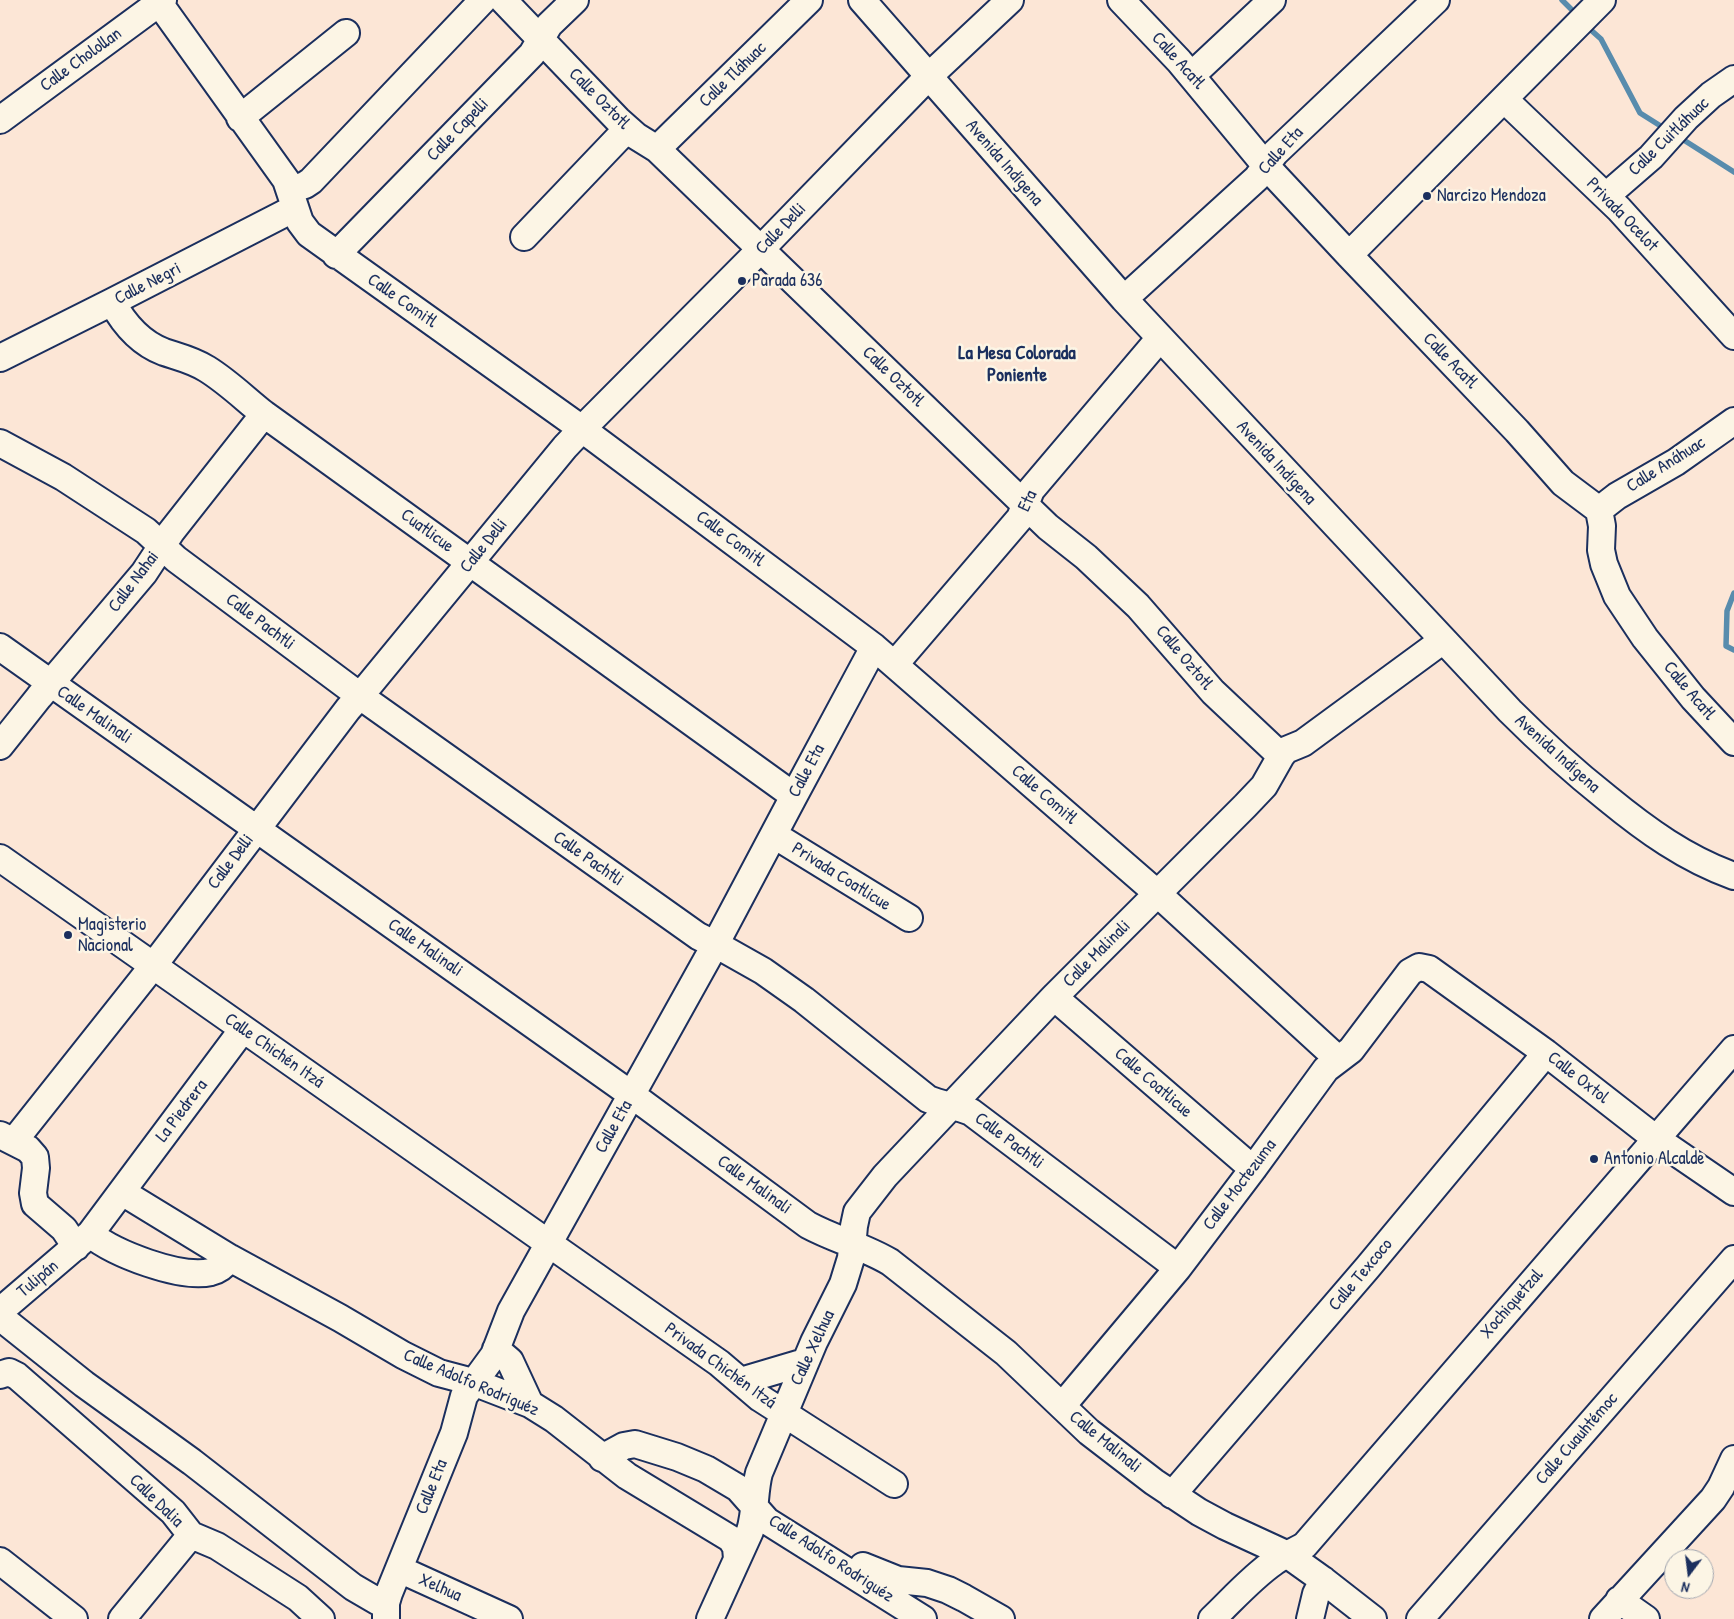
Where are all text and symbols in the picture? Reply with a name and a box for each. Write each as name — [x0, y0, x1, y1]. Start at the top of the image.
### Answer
street label: Calle Cholollan — [36, 23, 126, 97]
street label: Calle Acatl — [1147, 28, 1209, 94]
street label: Calle Tláhuac — [695, 38, 771, 112]
street label: Calle Oztotl — [564, 64, 634, 134]
street label: Calle Cuitláhuac — [1624, 93, 1714, 181]
street label: Calle Capelli — [423, 94, 493, 166]
street label: Avenida Indígena — [961, 115, 1047, 211]
street label: Calle Eta — [1254, 123, 1308, 179]
street label: Privada Ocelot — [1581, 174, 1663, 256]
place label: Narcizo Mendoza — [1437, 185, 1546, 207]
marker: Narcizo Mendoza — [1421, 190, 1433, 202]
street label: Calle Delli — [751, 199, 811, 259]
street label: Calle Negri — [111, 258, 185, 310]
street label: Calle Comitl — [363, 269, 441, 333]
place label: Parada 636 — [752, 270, 822, 292]
marker: Parada 636 — [736, 275, 748, 287]
street label: Calle Acatl — [1418, 328, 1482, 394]
street label: Calle Oztotl — [857, 342, 929, 412]
district label: La Mesa Colorada Poniente — [958, 343, 1076, 387]
street label: Avenida Indígena — [1232, 416, 1320, 510]
street label: Calle Anáhuac — [1623, 432, 1709, 498]
street label: Eta — [1014, 487, 1042, 515]
street label: Cuatlicue — [396, 504, 458, 558]
street label: Calle Comitl — [691, 506, 769, 572]
street label: Calle Delli — [456, 515, 512, 577]
street label: Calle Nahai — [104, 547, 164, 617]
street label: Calle Pachtli — [221, 589, 299, 655]
street label: Calle Oztotl — [1151, 621, 1217, 695]
street label: Calle Acatl — [1658, 657, 1720, 725]
street label: Calle Malinali — [52, 681, 136, 749]
street label: Avenida Indígena — [1510, 710, 1604, 798]
street label: Calle Eta — [784, 741, 830, 801]
street label: Calle Comitl — [1007, 760, 1081, 830]
street label: Calle Pachtli — [549, 827, 627, 891]
street label: Calle Delli — [203, 830, 259, 894]
street label: Privada Coatlicue — [788, 838, 894, 916]
place label: Magisterio Nacional — [78, 914, 146, 956]
street label: Calle Malinali — [383, 914, 467, 982]
street label: Calle Malinali — [1059, 916, 1135, 992]
marker: Magisterio Nacional — [62, 929, 74, 941]
street label: Calle Chichén Itzá — [220, 1009, 328, 1093]
street label: Calle Coatlicue — [1109, 1043, 1197, 1123]
street label: Calle Oxtol — [1543, 1047, 1613, 1109]
street label: La Piedrera — [151, 1075, 213, 1147]
street label: Calle Eta — [591, 1097, 637, 1157]
street label: Calle Pachtli — [970, 1108, 1048, 1174]
street label: Calle Moctezuma — [1199, 1135, 1281, 1235]
place label: Antonio Alcalde — [1604, 1148, 1705, 1170]
street label: Calle Malinali — [713, 1151, 795, 1219]
marker: Antonio Alcalde — [1588, 1153, 1600, 1165]
street label: Calle Texcoco — [1324, 1234, 1398, 1316]
street label: Tulipán — [13, 1256, 63, 1302]
street label: Xochiquetzal — [1476, 1265, 1548, 1343]
street label: Calle Xelhua — [786, 1307, 840, 1389]
street label: Privada Chichén Itzá — [660, 1318, 780, 1414]
street label: Calle Adolfo Rodriguéz — [400, 1345, 542, 1421]
street label: Calle Cuauhtémoc — [1531, 1389, 1623, 1489]
street label: Calle Malinali — [1065, 1406, 1145, 1478]
street label: Calle Eta — [411, 1456, 453, 1518]
street label: Calle Dalia — [124, 1470, 188, 1532]
street label: Calle Adolfo Rodriguéz — [764, 1510, 898, 1608]
north arrow — [1664, 1549, 1714, 1599]
street label: Xelhua — [415, 1569, 465, 1607]
text: N — [1679, 1578, 1691, 1598]

